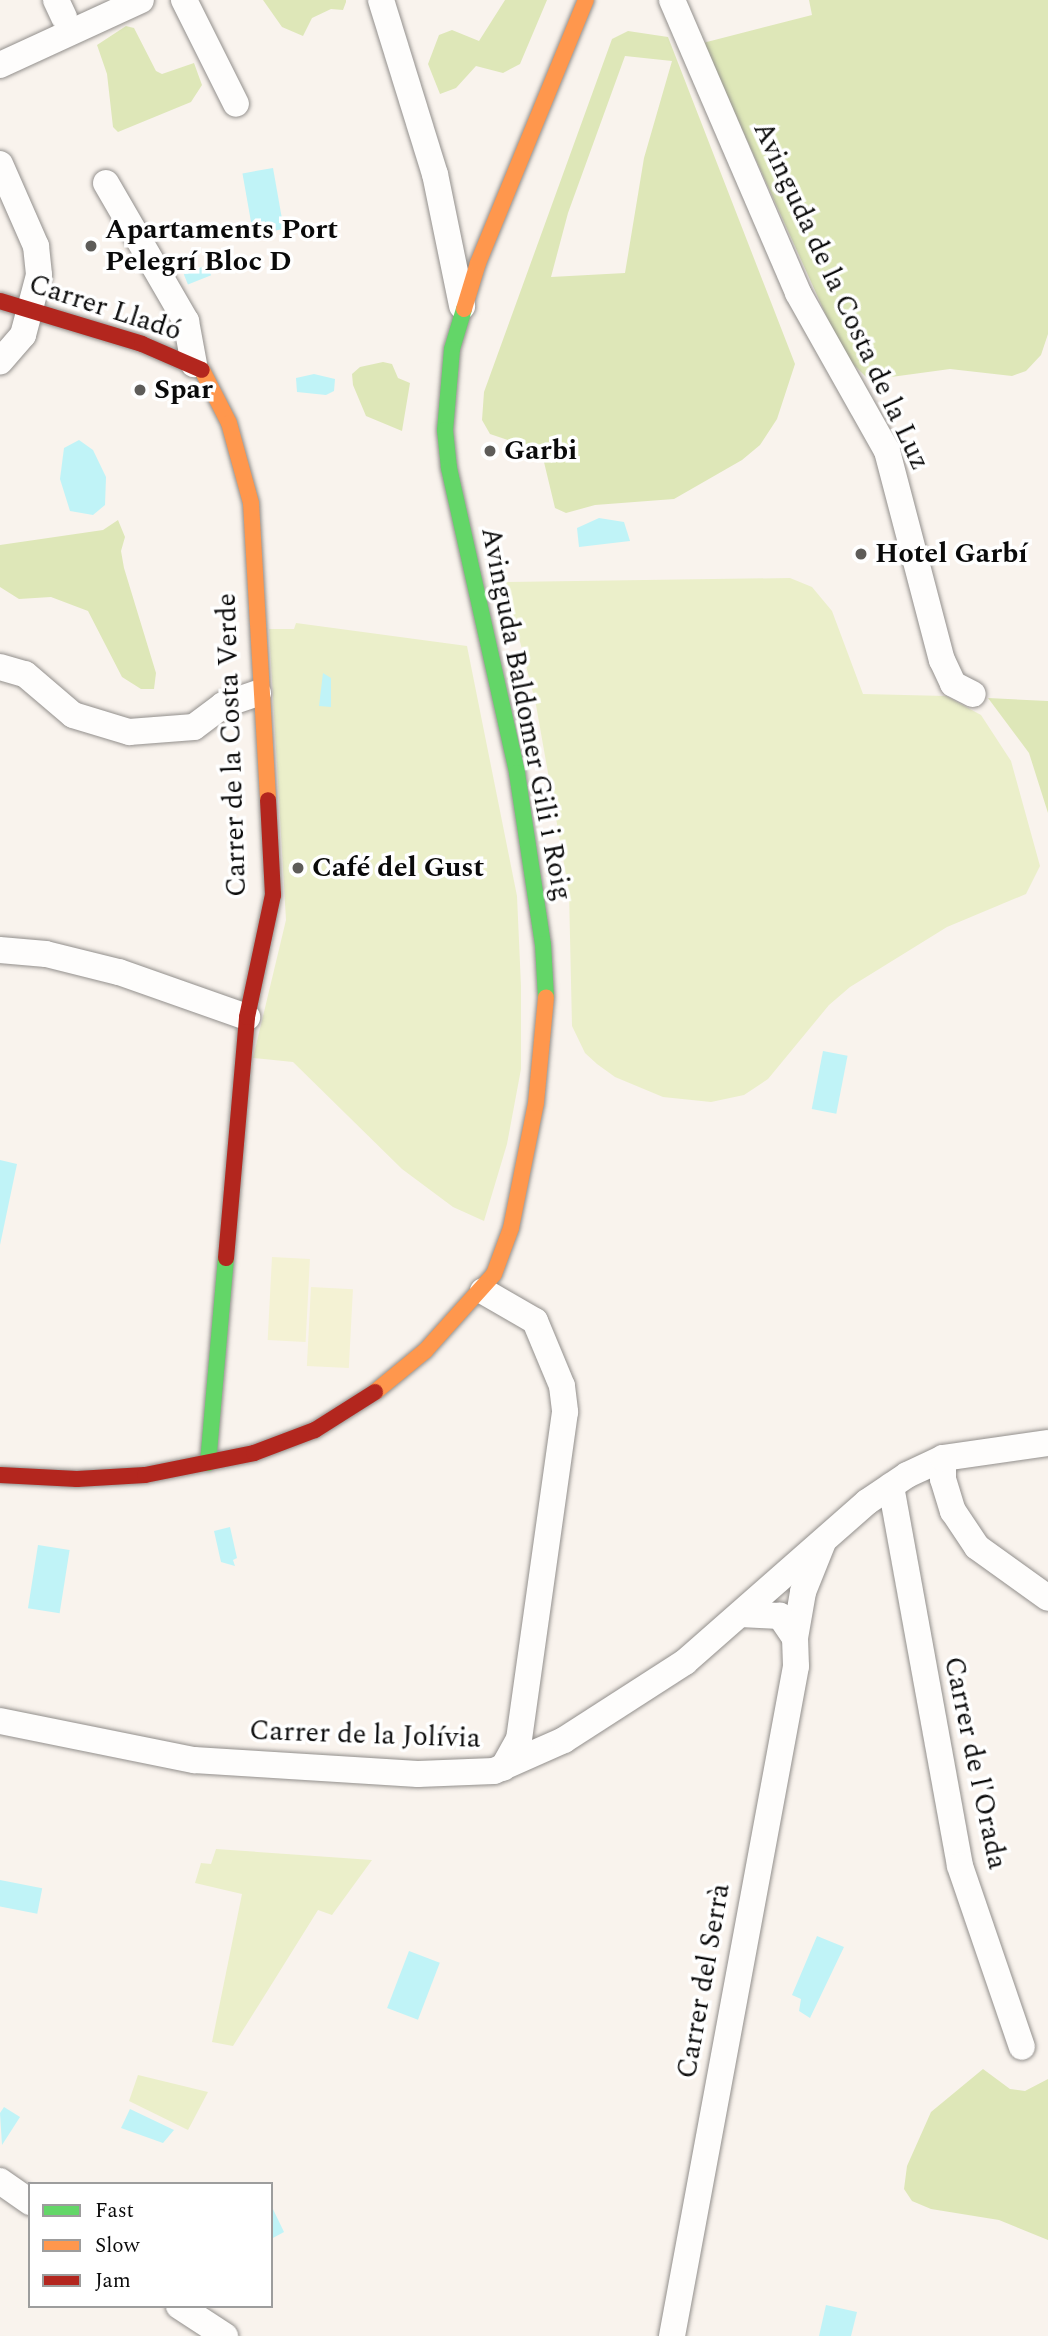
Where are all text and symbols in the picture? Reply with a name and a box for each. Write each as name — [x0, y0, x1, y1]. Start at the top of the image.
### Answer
street label: Avinguda de la Costa de la Luz — [745, 116, 937, 476]
place label: Apartaments Port Pelegrí Bloc D — [105, 213, 338, 279]
marker: Apartaments Port Pelegrí Bloc D — [83, 238, 99, 254]
street label: Carrer Lladó — [25, 268, 185, 348]
place label: Spar — [154, 373, 213, 407]
marker: Spar — [132, 382, 148, 398]
place label: Garbi — [504, 434, 577, 468]
marker: Garbi — [482, 443, 498, 459]
street label: Avinguda Baldomer Gili i Roig — [473, 524, 579, 904]
place label: Hotel Garbí — [875, 537, 1028, 571]
marker: Hotel Garbí — [853, 546, 869, 562]
street label: Carrer de la Costa Verde — [210, 592, 254, 898]
place label: Café del Gust — [312, 851, 484, 885]
marker: Café del Gust — [290, 860, 306, 876]
street label: Carrer de l'Orada — [936, 1654, 1014, 1872]
street label: Carrer de la Jolívia — [249, 1714, 481, 1756]
street label: Carrer del Serrà — [670, 1881, 738, 2081]
legend — [28, 2182, 273, 2308]
text: Fast — [95, 2195, 134, 2227]
text: Slow — [95, 2230, 139, 2262]
text: Jam — [95, 2265, 131, 2297]

